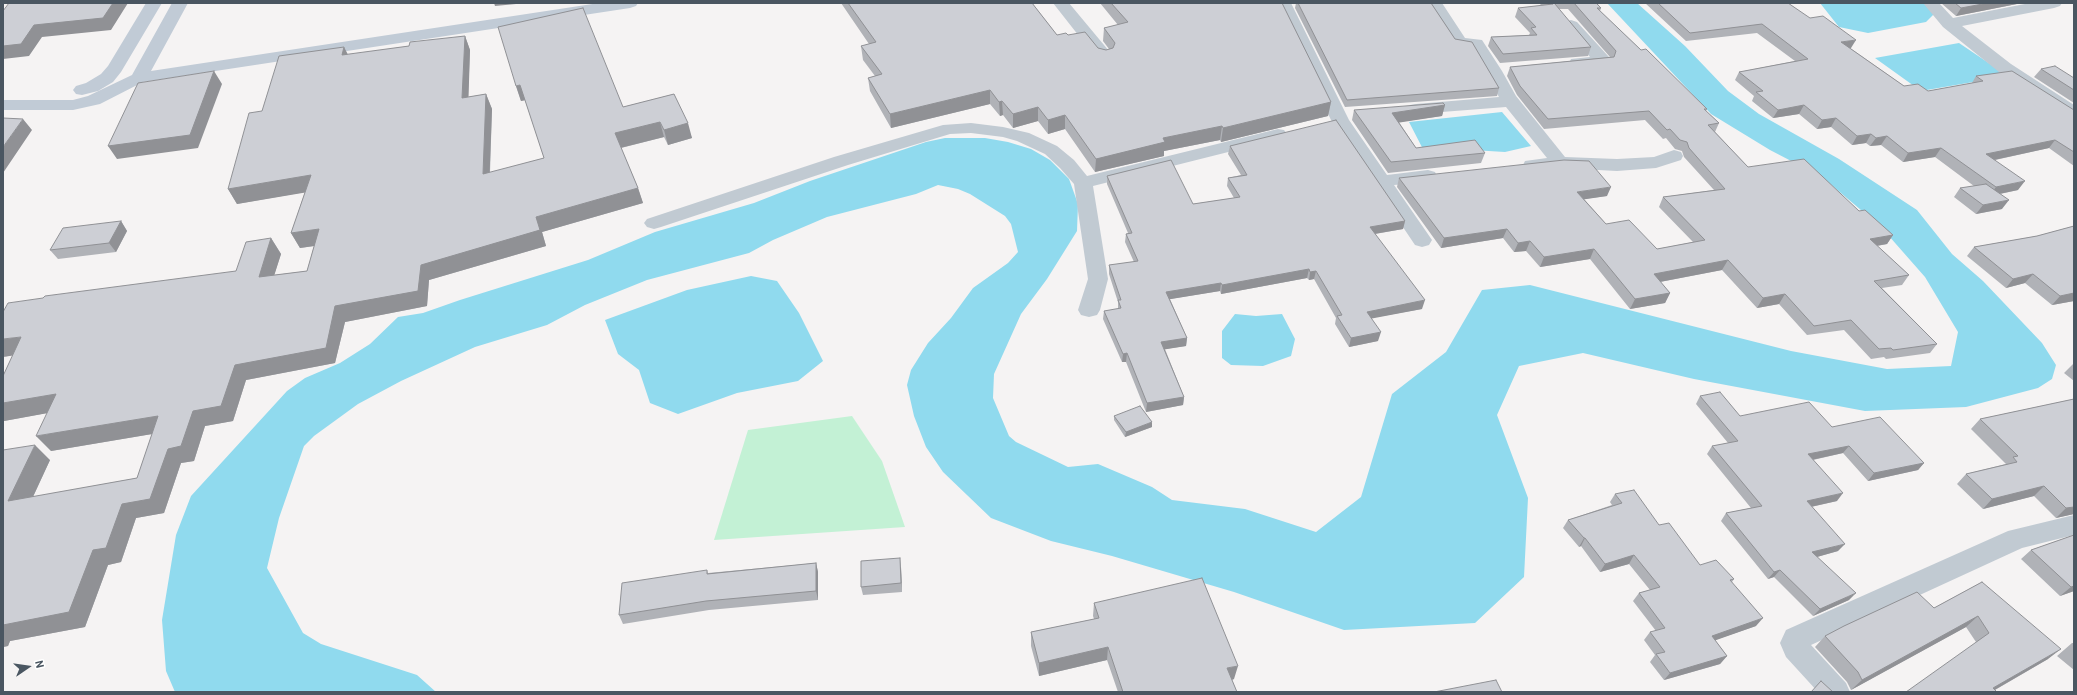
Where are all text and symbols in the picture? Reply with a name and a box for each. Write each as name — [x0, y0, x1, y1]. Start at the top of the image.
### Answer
north arrow — [8, 647, 48, 687]
text: N — [33, 659, 47, 669]

